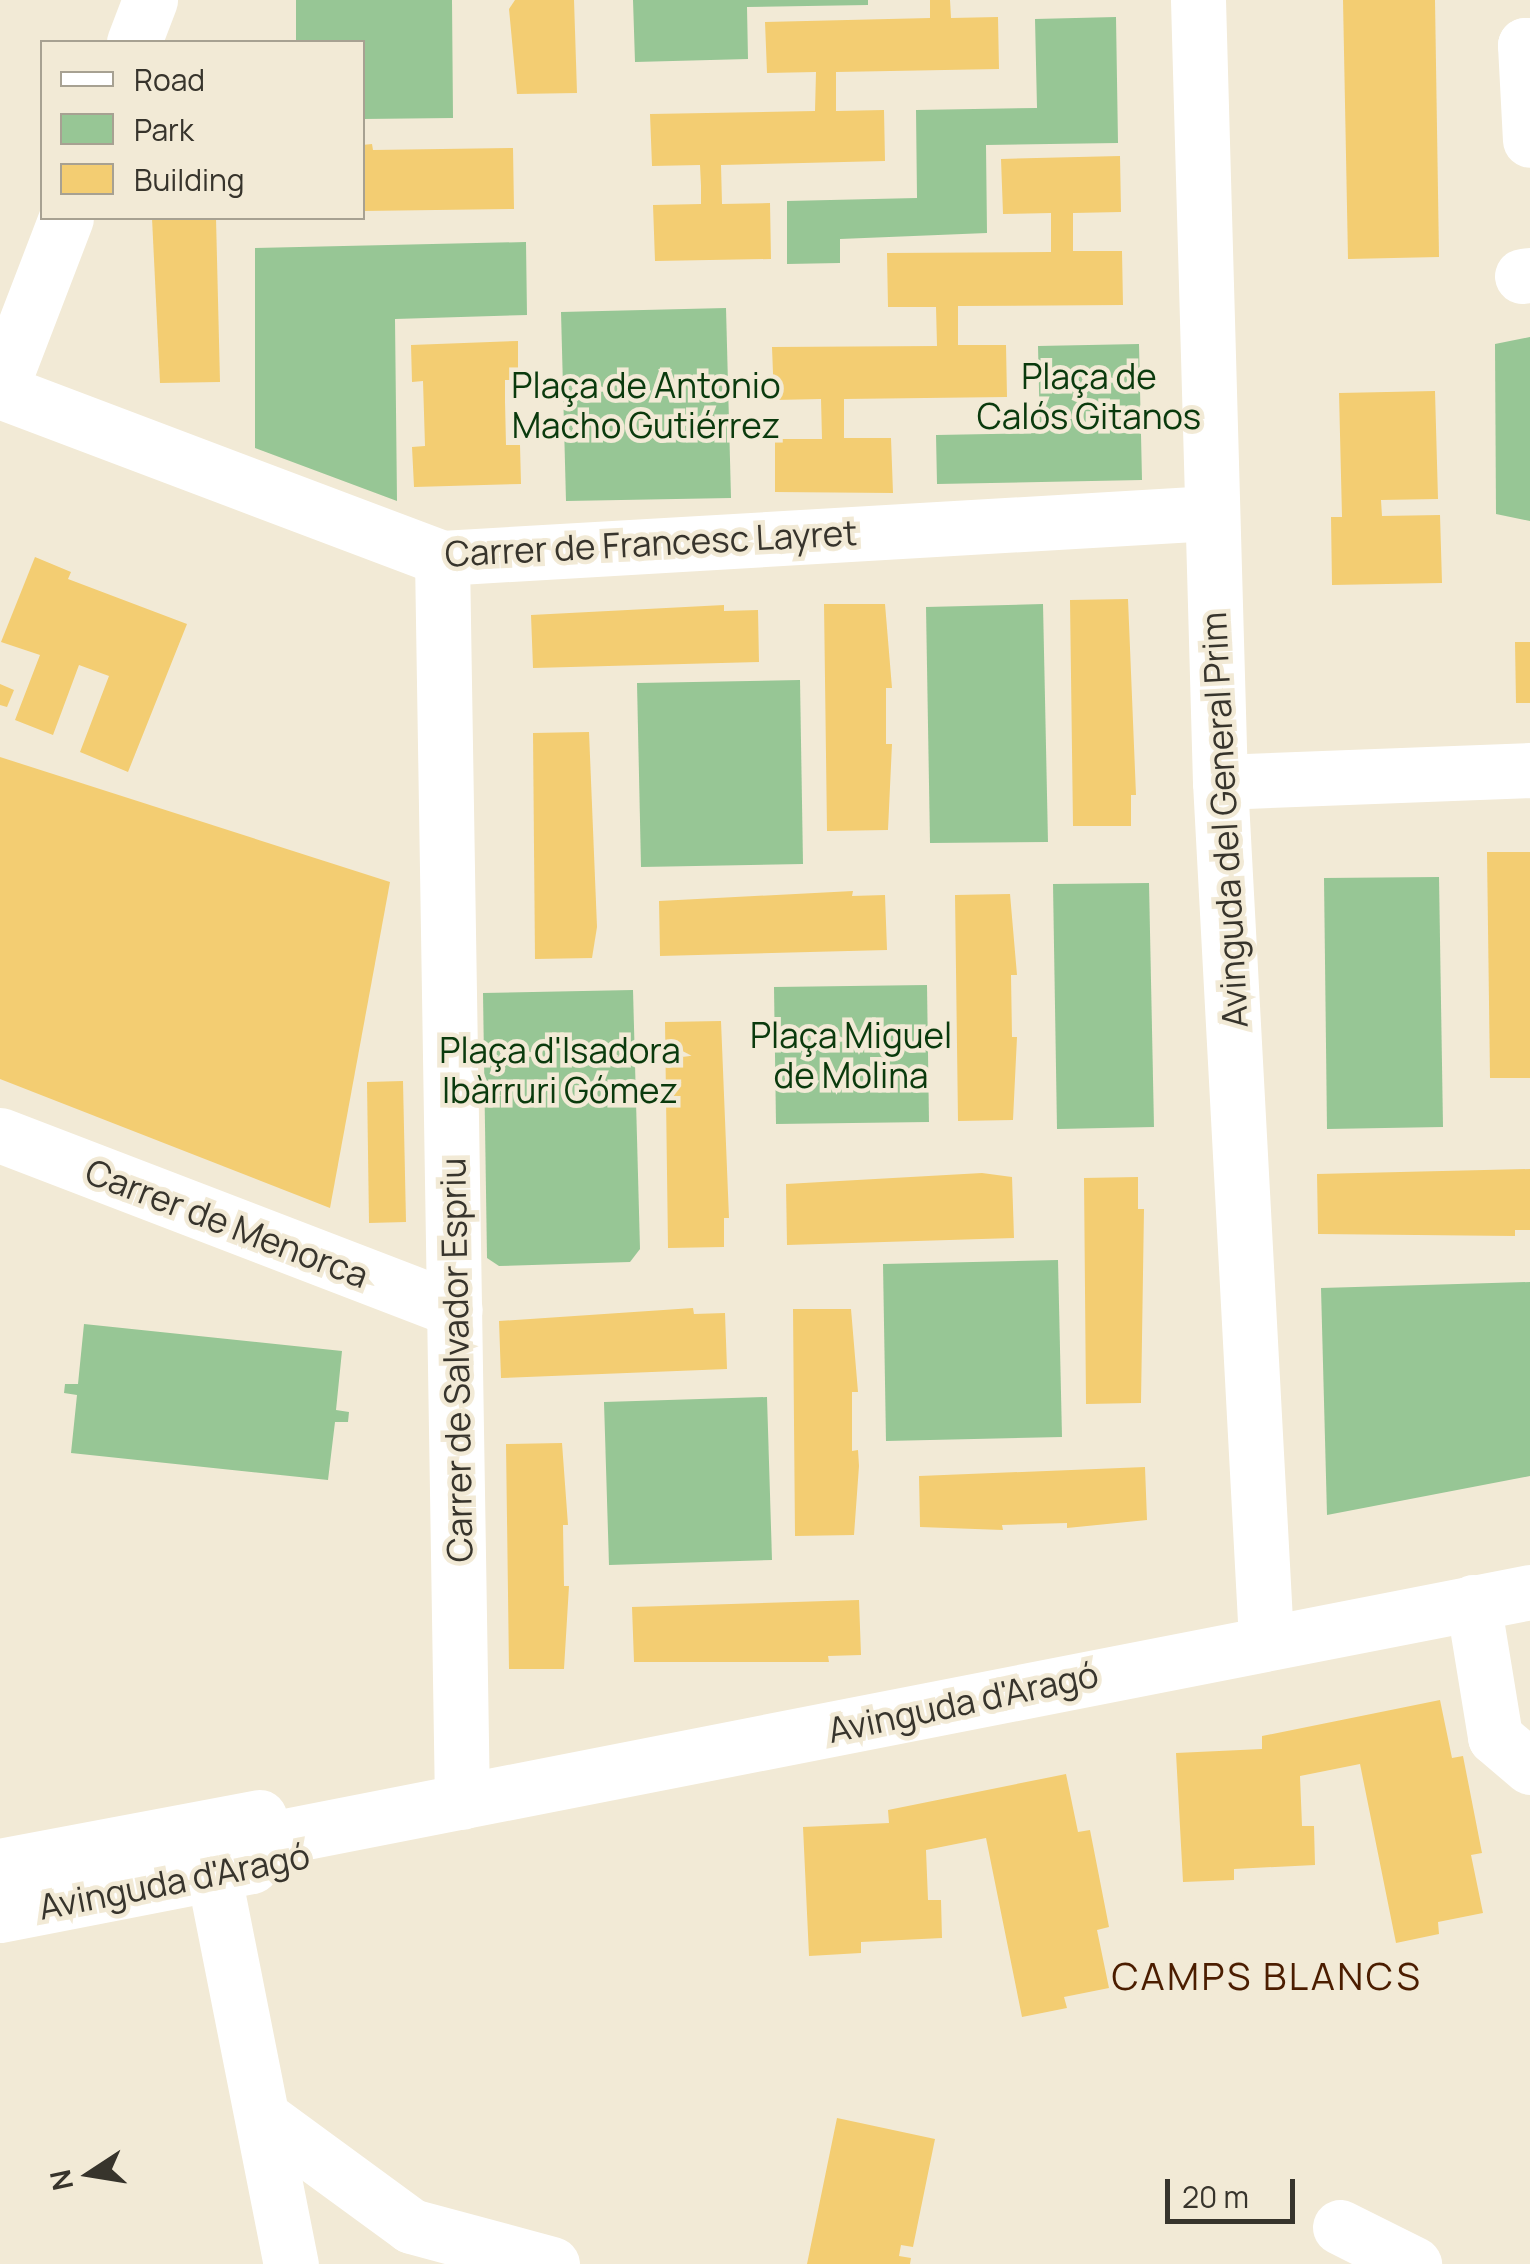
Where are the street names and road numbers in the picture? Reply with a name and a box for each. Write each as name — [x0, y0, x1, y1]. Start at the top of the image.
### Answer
street label: Carrer de Francesc Layret — [444, 511, 858, 575]
street label: Avinguda del General Prim — [1192, 611, 1256, 1029]
street label: Carrer de Menorca — [80, 1150, 374, 1296]
street label: Carrer de Salvador Espriu — [431, 1157, 481, 1563]
street label: Avinguda d'Aragó — [824, 1653, 1102, 1751]
street label: Avinguda d'Aragó — [35, 1834, 313, 1928]

